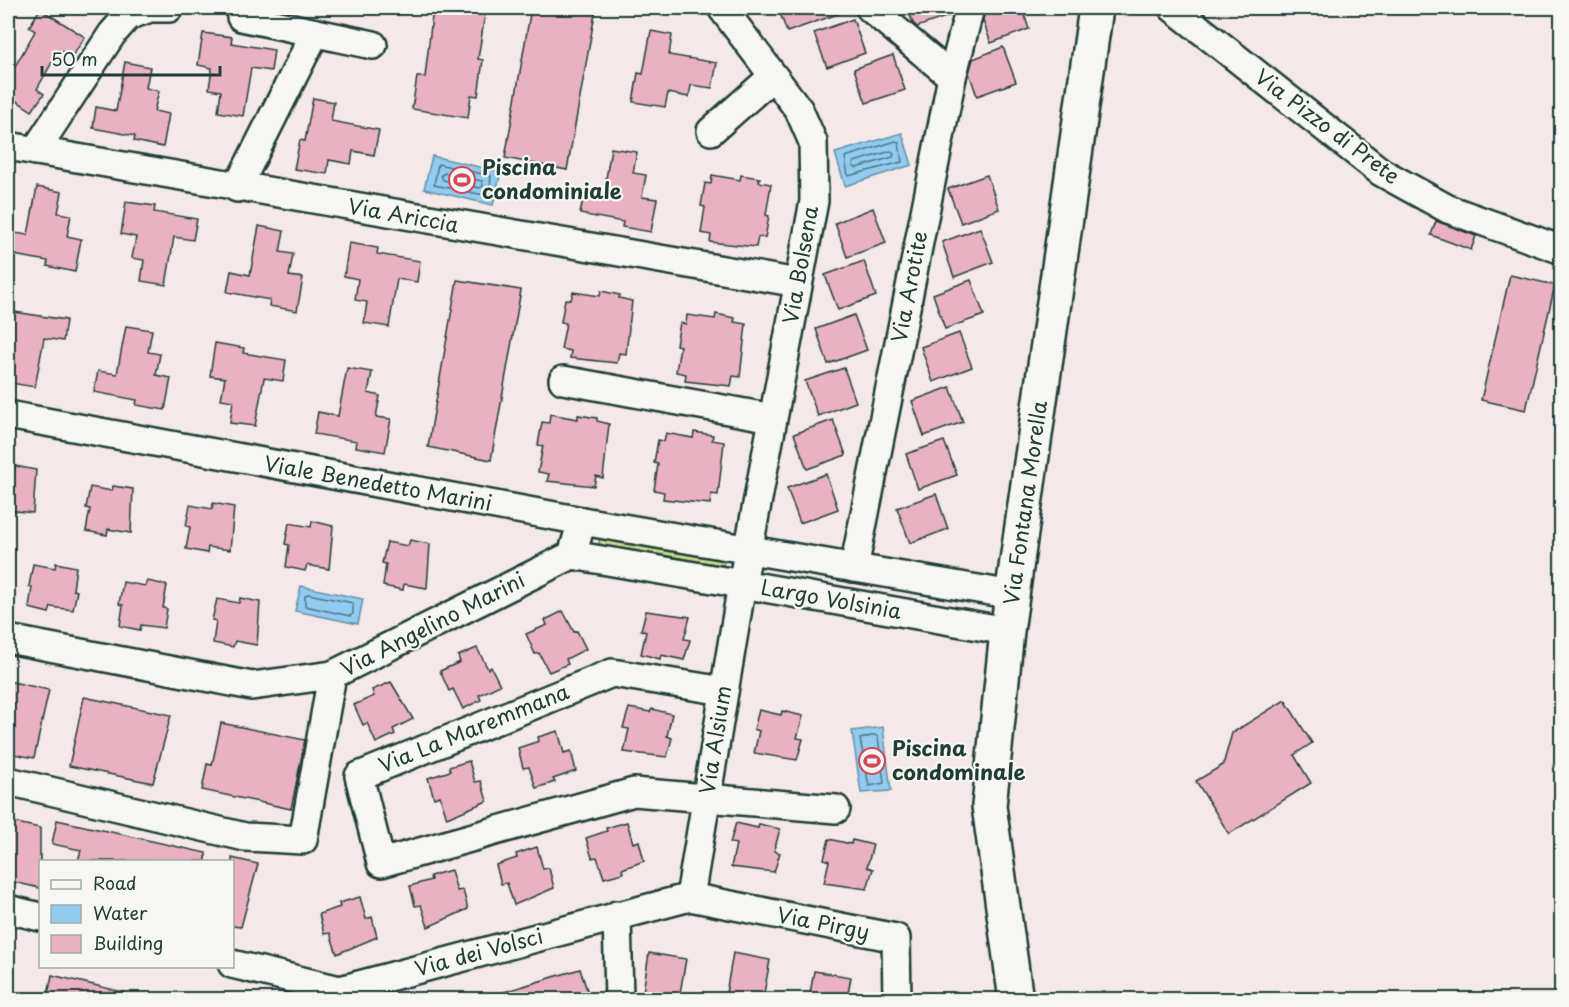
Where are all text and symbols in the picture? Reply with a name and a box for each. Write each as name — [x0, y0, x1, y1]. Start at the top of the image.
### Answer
scale bar — [42, 39, 220, 77]
text: 50 m — [51, 45, 98, 72]
street label: Via Pizzo di Prete — [1249, 60, 1408, 191]
place label: Piscina condominiale — [482, 150, 622, 206]
sports icon: Piscina condominiale — [447, 165, 477, 195]
street label: Via Ariccia — [346, 189, 462, 240]
street label: Via Bolsena — [773, 203, 825, 326]
street label: Via Arotite — [882, 228, 935, 345]
street label: Via Fontana Morella — [994, 398, 1054, 607]
street label: Viale Benedetto Marini — [262, 446, 495, 518]
street label: Via Angelino Marini — [334, 563, 530, 684]
street label: Largo Volsinia — [758, 570, 904, 626]
street label: Via La Maremmana — [373, 674, 574, 780]
street label: Via Alsium — [690, 683, 738, 796]
place label: Piscina condominale — [892, 731, 1026, 787]
sports icon: Piscina condominale — [857, 746, 887, 776]
legend — [39, 860, 234, 968]
text: Road — [93, 869, 137, 896]
street label: Via Pirgy — [774, 897, 872, 947]
text: Water — [93, 899, 148, 926]
street label: Via dei Volsci — [411, 919, 546, 984]
text: Building — [93, 929, 163, 956]

